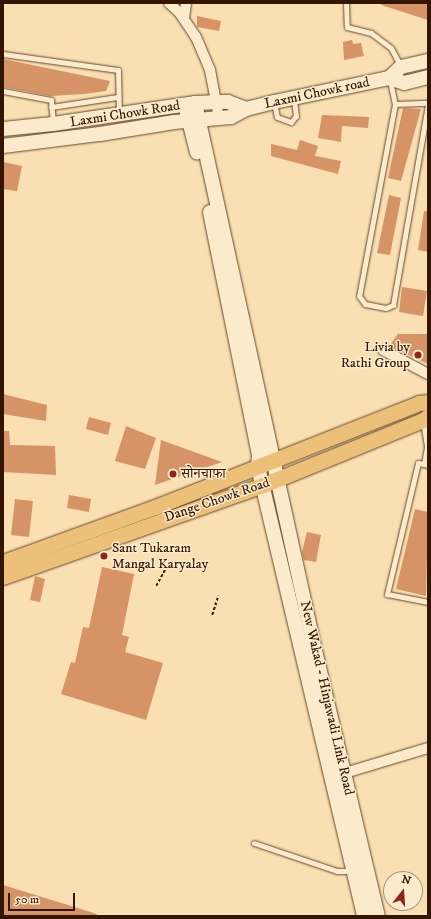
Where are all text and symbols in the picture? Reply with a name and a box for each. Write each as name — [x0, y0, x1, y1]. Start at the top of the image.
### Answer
street label: Laxmi Chowk road — [263, 74, 371, 112]
street label: Laxmi Chowk Road — [69, 97, 181, 131]
place label: Livia by Rathi Group — [341, 339, 410, 372]
marker: Livia by Rathi Group — [413, 350, 423, 360]
place label: सोनचाफा — [181, 466, 226, 482]
marker: सोनचाफा — [168, 469, 178, 479]
street label: Dange Chowk Road — [162, 474, 272, 526]
place label: Sant Tukaram Mangal Karyalay — [112, 540, 208, 572]
marker: Sant Tukaram Mangal Karyalay — [99, 551, 109, 561]
street label: New Wakad - Hinjawadi Link Road — [296, 599, 358, 797]
north arrow — [383, 871, 423, 911]
text: N — [400, 872, 413, 888]
scale bar — [10, 885, 77, 911]
text: 50 m — [15, 892, 39, 907]

